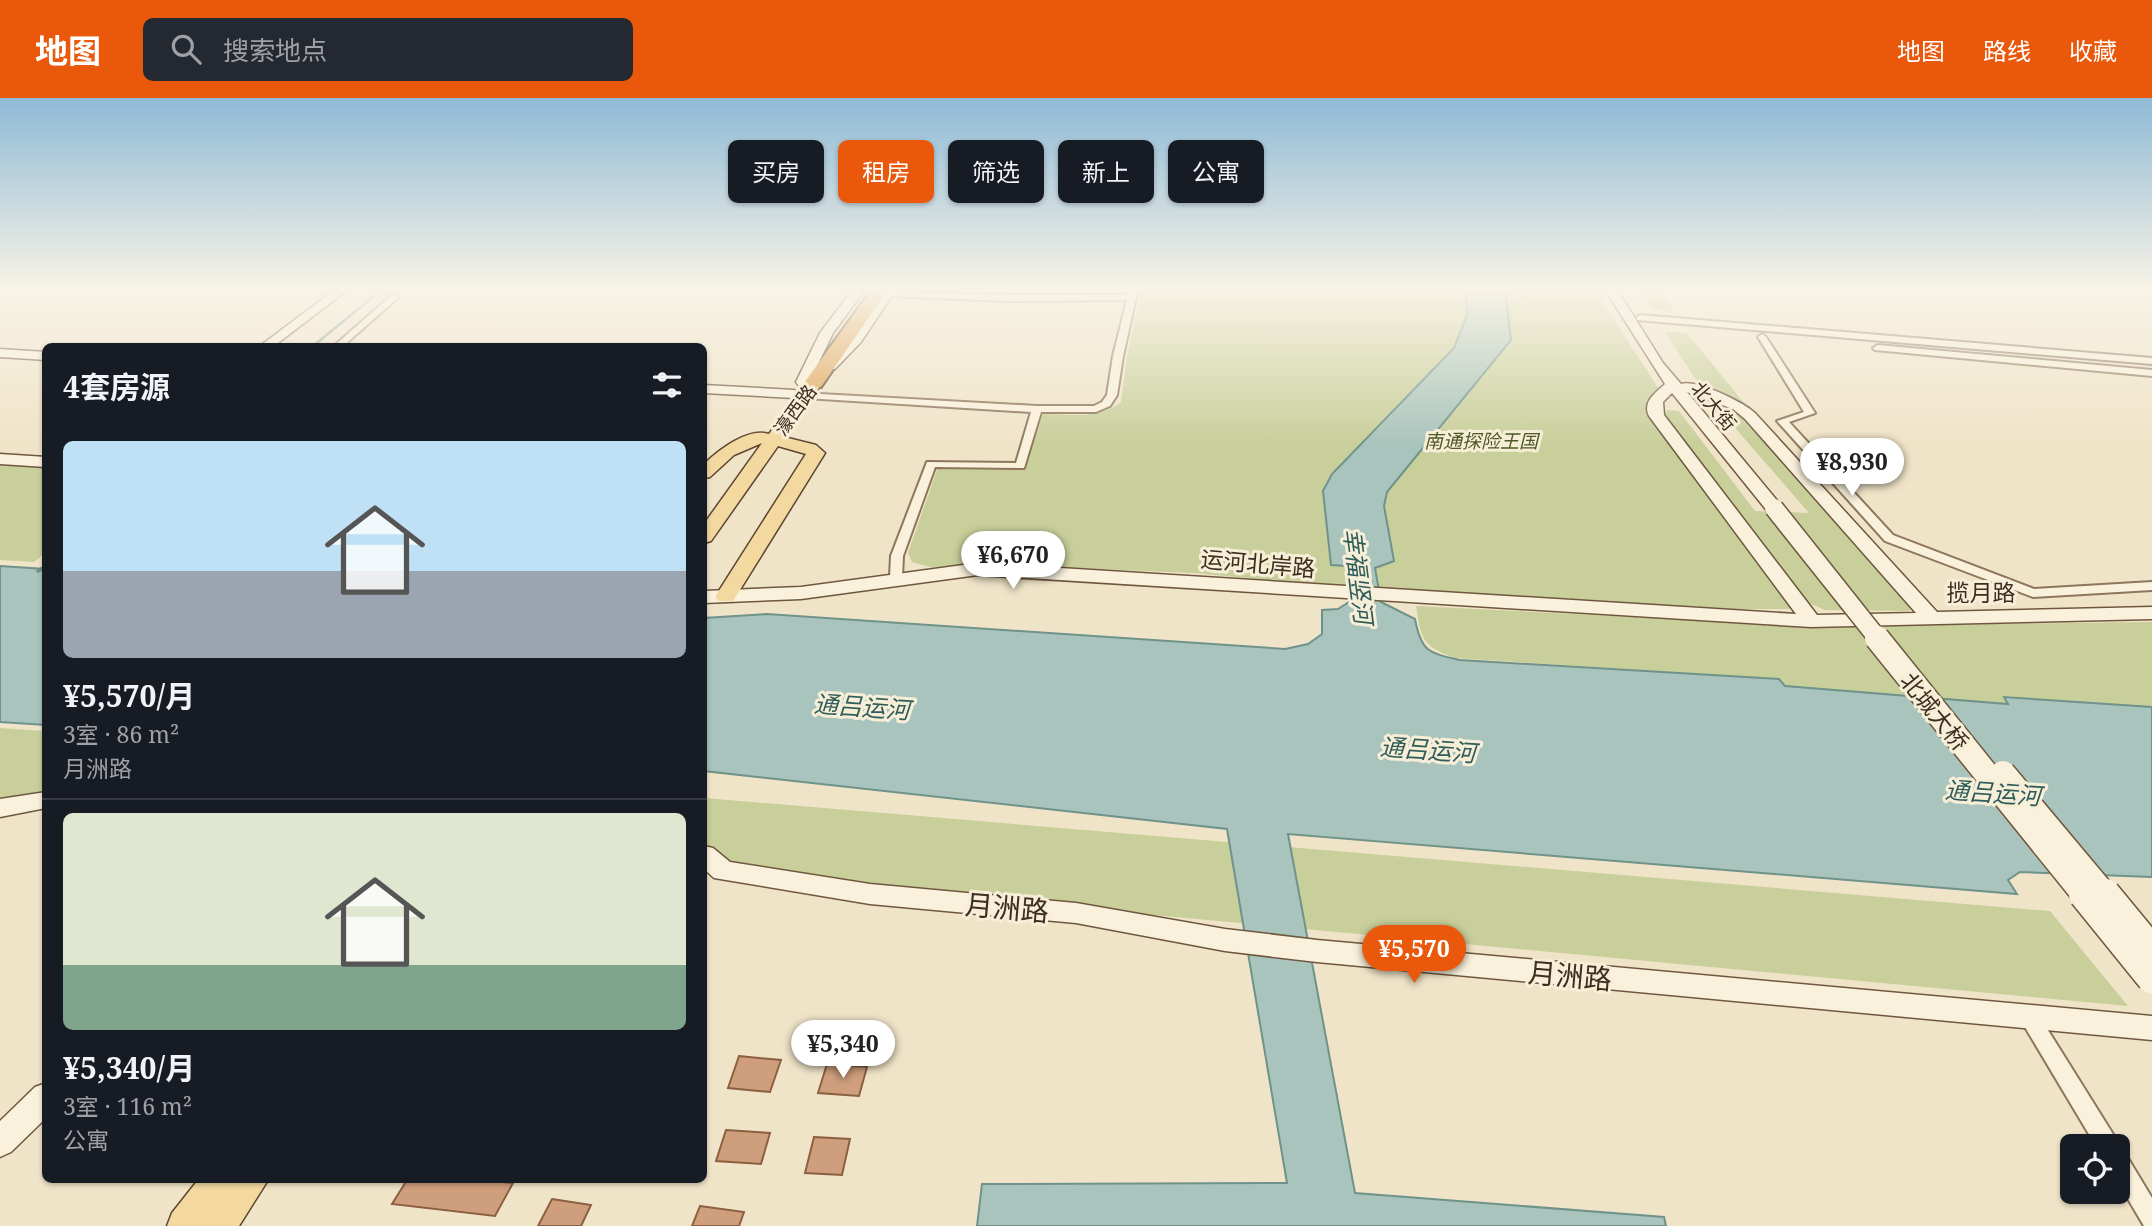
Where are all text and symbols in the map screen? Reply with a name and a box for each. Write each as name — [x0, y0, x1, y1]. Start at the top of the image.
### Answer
search box — [143, 18, 633, 81]
text: 地图 — [35, 28, 101, 73]
icon: search — [167, 30, 205, 68]
text: 搜索地点 — [223, 32, 327, 68]
text: 地图 — [1897, 34, 1945, 67]
text: 路线 — [1983, 34, 2031, 67]
text: 收藏 — [2069, 34, 2117, 67]
chip: 买房 — [728, 140, 824, 203]
chip: 租房 — [838, 140, 934, 203]
chip: 筛选 — [948, 140, 1044, 203]
chip: 新上 — [1058, 140, 1154, 203]
chip: 公寓 — [1168, 140, 1264, 203]
text: 4套房源 — [63, 366, 170, 407]
icon: filters — [648, 366, 686, 404]
street label: 北大街 — [1686, 376, 1742, 436]
street label: 濠西路 — [768, 379, 822, 441]
park label: 南通探险王国 — [1424, 428, 1541, 454]
pin: ¥8,930 — [1795, 438, 1909, 498]
text: ¥8,930 — [1816, 445, 1888, 477]
icon: home — [312, 487, 438, 613]
water label: 幸福竖河 — [1337, 526, 1382, 630]
pin: ¥6,670 — [956, 532, 1070, 591]
text: ¥6,670 — [977, 538, 1049, 570]
street label: 运河北岸路 — [1199, 542, 1317, 584]
street label: 揽月路 — [1947, 576, 2016, 608]
street label: 北城大桥 — [1894, 665, 1976, 757]
text: ¥5,570/月 — [63, 675, 195, 716]
water label: 通吕运河 — [813, 686, 915, 726]
text: 3室 · 86 m² — [63, 718, 179, 750]
water label: 通吕运河 — [1379, 729, 1481, 769]
text: 月洲路 — [63, 752, 132, 784]
water label: 通吕运河 — [1944, 772, 2046, 812]
icon: home — [312, 859, 438, 985]
street label: 月洲路 — [963, 884, 1051, 930]
pin: ¥5,570 — [1357, 926, 1471, 985]
text: ¥5,570 — [1378, 932, 1450, 964]
street label: 月洲路 — [1526, 952, 1614, 998]
pin: ¥5,340 — [786, 1020, 900, 1080]
text: ¥5,340 — [807, 1027, 879, 1059]
text: ¥5,340/月 — [63, 1047, 195, 1088]
text: 3室 · 116 m² — [63, 1090, 192, 1122]
text: 公寓 — [63, 1124, 109, 1156]
map controls — [2060, 1134, 2130, 1204]
button: locate — [2060, 1134, 2130, 1204]

